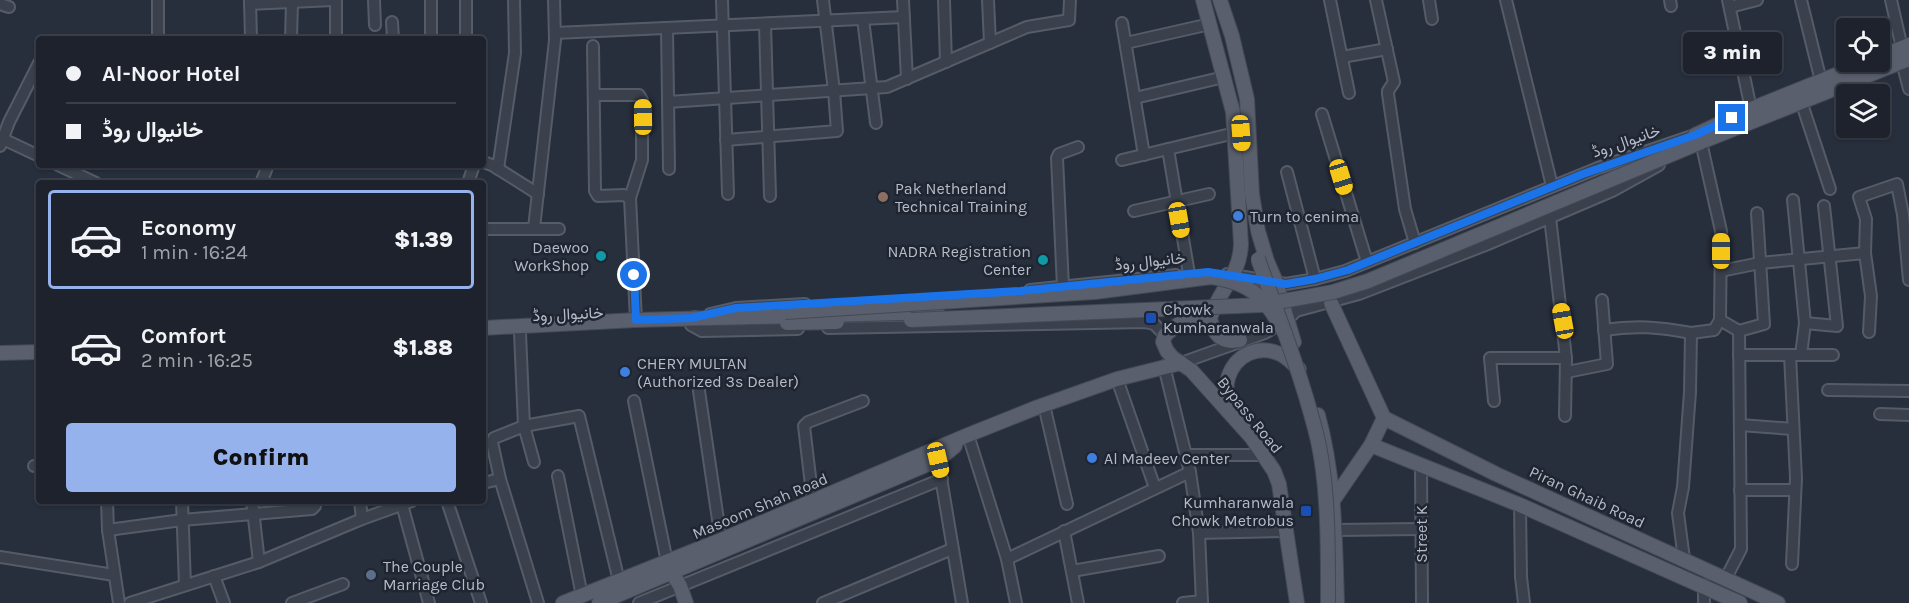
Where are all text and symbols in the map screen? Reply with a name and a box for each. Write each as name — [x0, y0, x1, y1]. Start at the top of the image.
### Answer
map controls — [1836, 18, 1890, 138]
button: locate — [1836, 18, 1890, 72]
callout: 3 min — [1682, 31, 1782, 73]
text: 3 min — [1704, 41, 1761, 64]
text: Al-Noor Hotel — [102, 61, 241, 87]
button: layers — [1836, 84, 1890, 138]
car — [634, 99, 652, 135]
route end — [1718, 104, 1745, 131]
car — [1231, 114, 1251, 152]
text: خانیوال روڈ — [102, 117, 203, 143]
street label: خانیوال روڈ — [1589, 120, 1663, 162]
car — [1327, 157, 1355, 197]
place label: Pak Netherland Technical Training — [895, 179, 1027, 216]
marker: Pak Netherland Technical Training — [876, 190, 890, 204]
car — [1167, 201, 1191, 239]
place label: Turn to cenima — [1250, 207, 1359, 226]
marker: Turn to cenima — [1231, 209, 1245, 223]
icon: car — [69, 213, 123, 267]
text: Economy — [141, 215, 236, 241]
text: $1.39 — [394, 227, 453, 253]
car — [1712, 233, 1730, 269]
place label: Daewoo WorkShop — [514, 238, 589, 275]
text: 1 min · 16:24 — [141, 241, 248, 264]
place label: NADRA Registration Center — [887, 242, 1031, 279]
street label: خانیوال روڈ — [1114, 248, 1187, 275]
marker: Daewoo WorkShop — [594, 249, 608, 263]
marker: NADRA Registration Center — [1036, 253, 1050, 267]
route start — [620, 261, 647, 288]
place label: Chowk Kumharanwala — [1163, 300, 1274, 337]
car — [1551, 302, 1575, 340]
street label: خانیوال روڈ — [532, 303, 604, 326]
marker: Chowk Kumharanwala — [1144, 311, 1158, 325]
icon: car — [69, 321, 123, 375]
text: Comfort — [141, 323, 226, 349]
text: $1.88 — [393, 335, 453, 361]
text: 2 min · 16:25 — [141, 349, 253, 372]
place label: CHERY MULTAN (Authorized 3s Dealer) — [637, 354, 799, 391]
marker: CHERY MULTAN (Authorized 3s Dealer) — [618, 365, 632, 379]
street label: Bypass Road — [1213, 373, 1287, 457]
button: Confirm — [66, 423, 456, 492]
car — [925, 440, 951, 480]
place label: Al Madeev Center — [1104, 449, 1229, 468]
marker: Al Madeev Center — [1085, 451, 1099, 465]
street label: Piran Ghaib Road — [1526, 462, 1648, 532]
street label: Masoom Shah Road — [689, 469, 831, 543]
place label: Kumharanwala Chowk Metrobus — [1171, 493, 1294, 530]
marker: Kumharanwala Chowk Metrobus — [1299, 504, 1313, 518]
street label: Street K — [1412, 505, 1431, 563]
place label: The Couple Marriage Club — [383, 557, 485, 594]
marker: The Couple Marriage Club — [364, 568, 378, 582]

